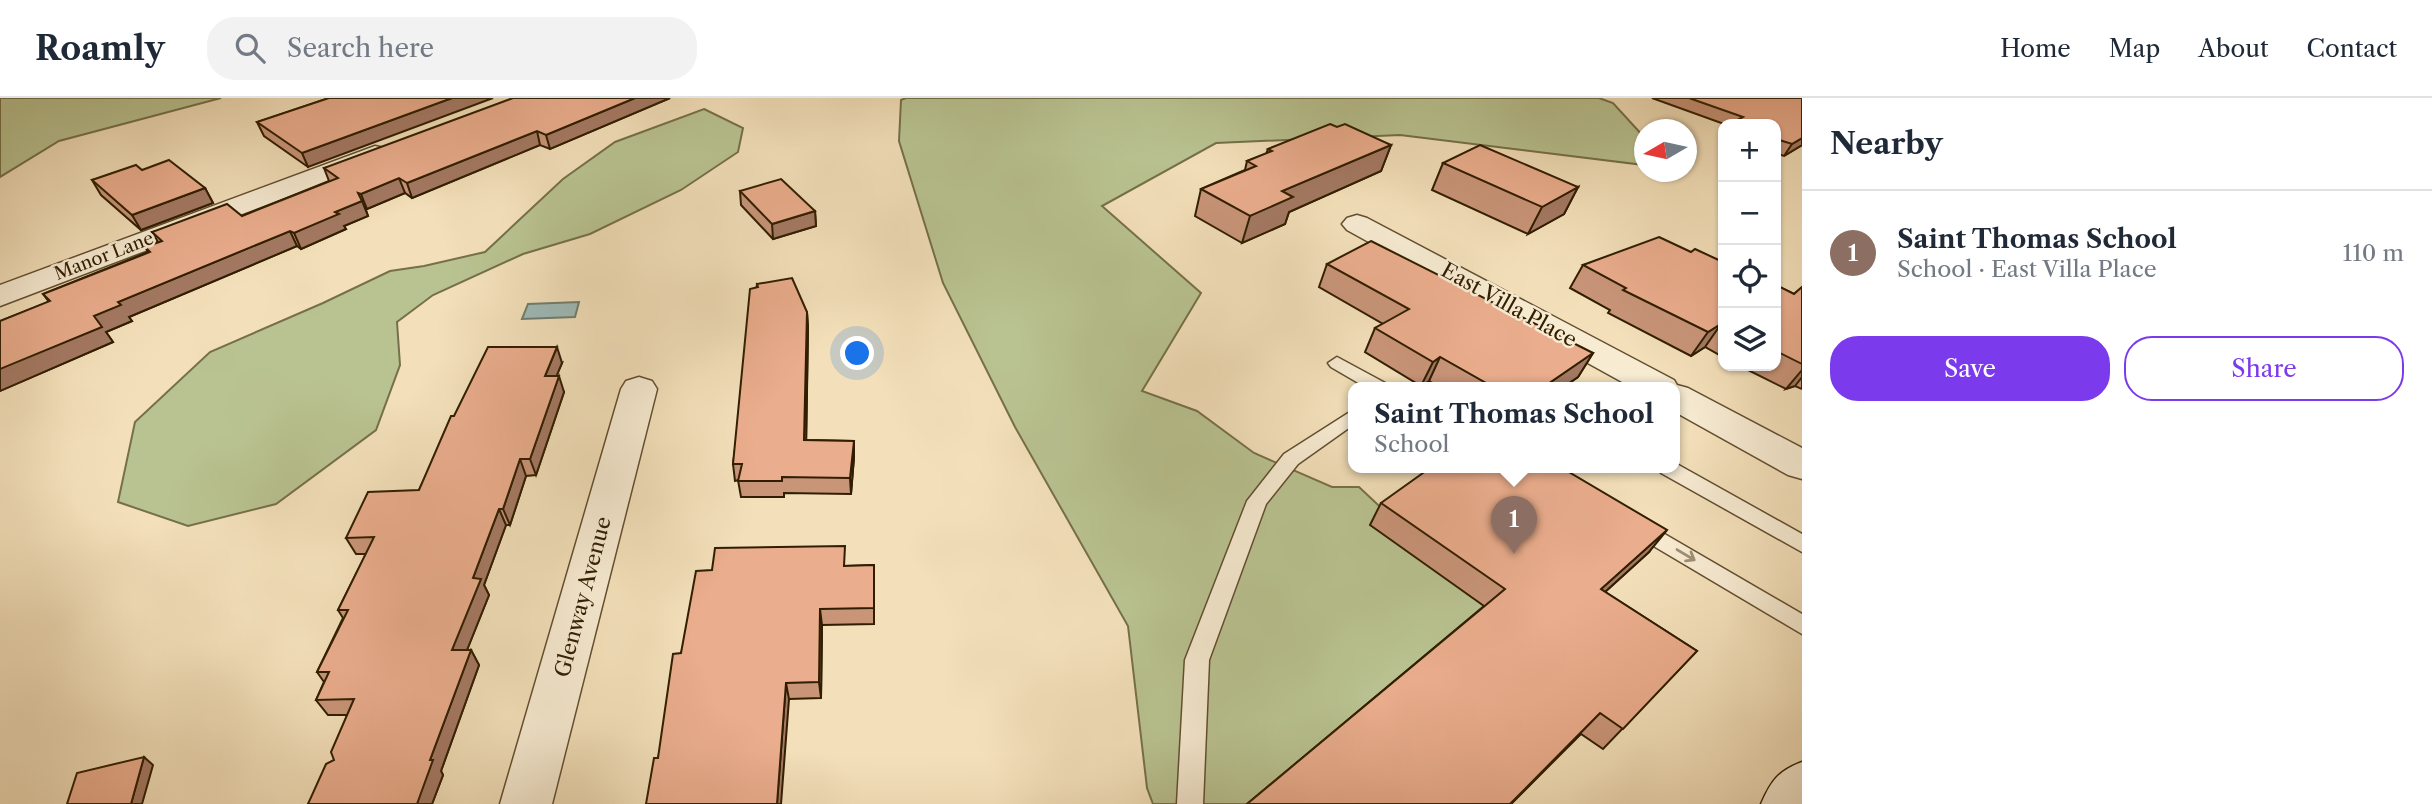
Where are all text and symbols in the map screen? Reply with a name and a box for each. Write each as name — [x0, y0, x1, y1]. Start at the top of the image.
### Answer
search box — [207, 17, 697, 80]
text: Roamly — [35, 28, 165, 69]
icon: search — [231, 29, 269, 67]
text: Search here — [287, 32, 434, 64]
text: Home — [2000, 34, 2071, 63]
text: Map — [2109, 34, 2160, 63]
text: About — [2198, 34, 2269, 63]
text: Contact — [2307, 34, 2397, 63]
north arrow — [1634, 119, 1697, 182]
map controls — [1718, 119, 1781, 371]
button: + — [1718, 119, 1781, 182]
text: Nearby — [1830, 125, 1943, 162]
button: − — [1718, 182, 1781, 245]
text: Saint Thomas School — [1897, 223, 2177, 255]
street label: Manor Lane — [51, 227, 157, 285]
text: 1 — [1848, 239, 1858, 267]
text: 110 m — [2343, 239, 2404, 267]
button: locate — [1718, 245, 1781, 308]
text: School · East Villa Place — [1897, 255, 2157, 283]
street label: East Villa Place — [1437, 257, 1581, 352]
button: layers — [1718, 308, 1781, 371]
your location — [840, 336, 874, 370]
button: Save — [1830, 336, 2110, 401]
button: Share — [2124, 336, 2404, 401]
popup — [1348, 382, 1680, 473]
text: Saint Thomas School — [1374, 398, 1654, 430]
text: School — [1374, 430, 1449, 458]
pin: 1 — [1491, 496, 1537, 554]
street label: Glenway Avenue — [549, 514, 616, 680]
one-way arrow — [1675, 548, 1695, 562]

